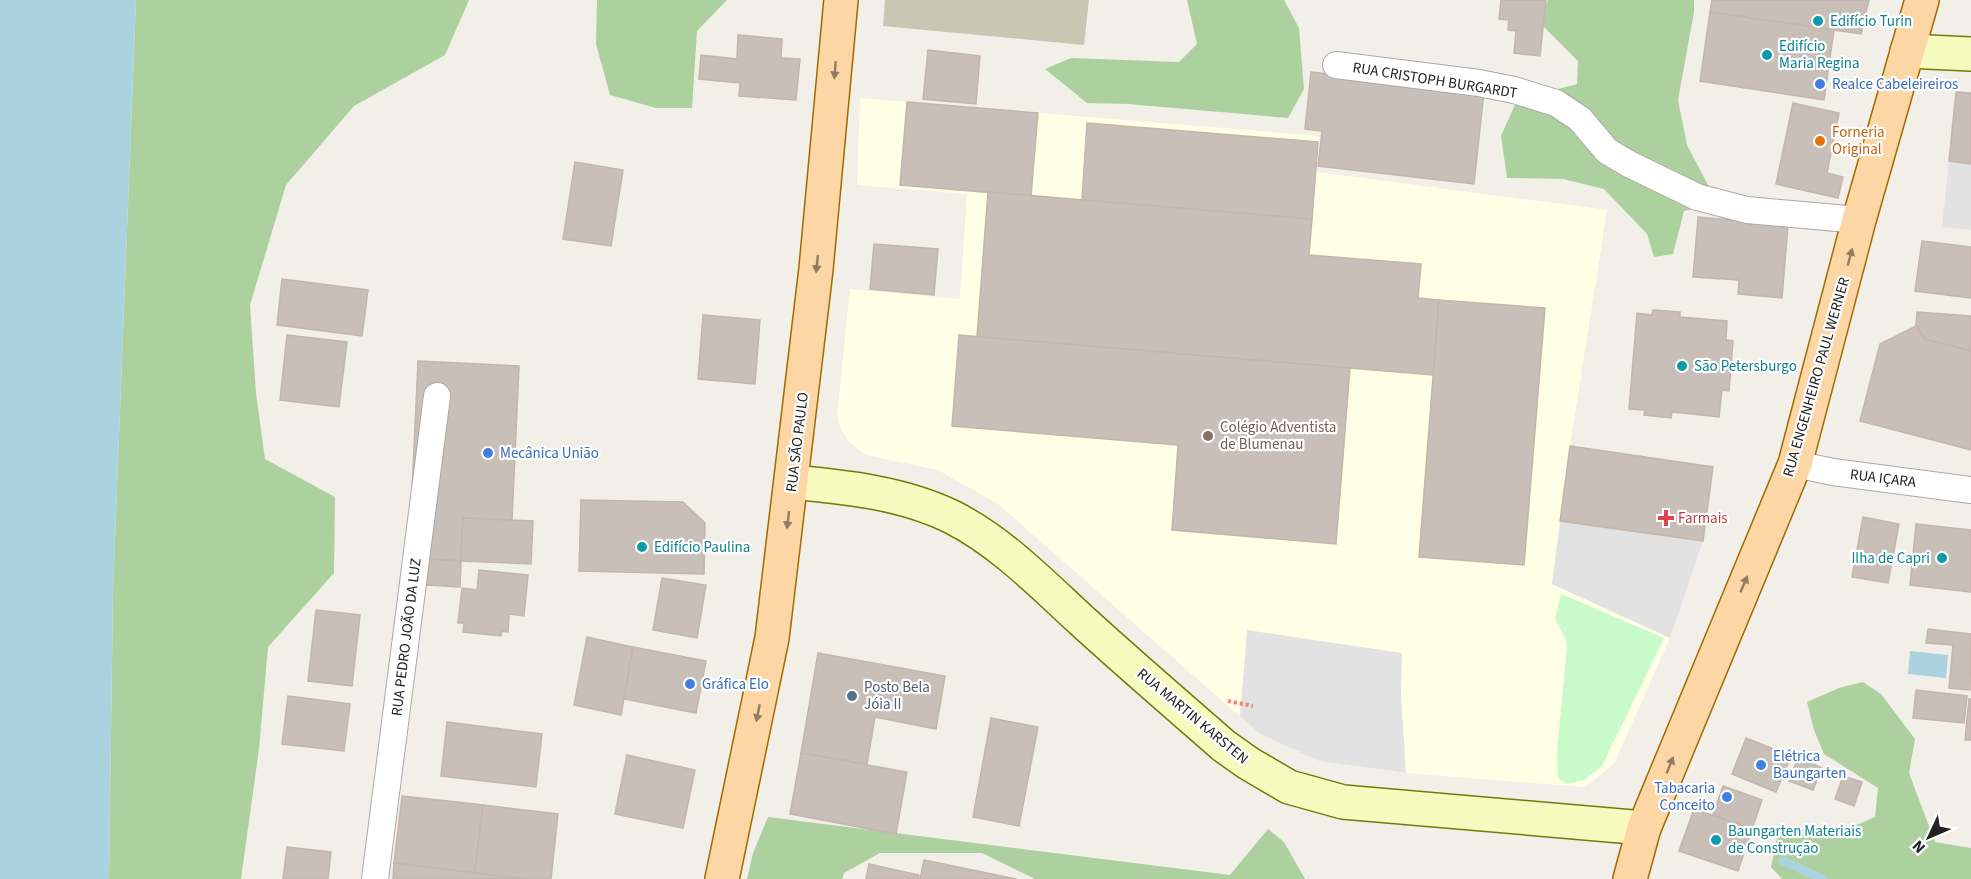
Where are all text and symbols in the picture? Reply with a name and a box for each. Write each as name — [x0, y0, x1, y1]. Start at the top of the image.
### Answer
place label: Edifício Turin — [1830, 11, 1912, 32]
marker: Edifício Turin — [1811, 14, 1825, 28]
place label: Edifício Maria Regina — [1779, 36, 1860, 74]
marker: Edifício Maria Regina — [1760, 48, 1774, 62]
street label: RUA CRISTOPH BURGARDT — [1351, 57, 1519, 104]
one-way arrow — [830, 60, 840, 79]
place label: Realce Cabeleireiros — [1832, 74, 1958, 95]
marker: Realce Cabeleireiros — [1813, 77, 1827, 91]
place label: Forneria Original — [1832, 122, 1885, 160]
marker: Forneria Original — [1813, 134, 1827, 148]
one-way arrow — [1846, 247, 1856, 266]
one-way arrow — [812, 254, 822, 273]
street label: RUA ENGENHEIRO PAUL WERNER — [1778, 274, 1855, 479]
place label: São Petersburgo — [1694, 356, 1797, 377]
marker: São Petersburgo — [1675, 359, 1689, 373]
street label: RUA SÃO PAULO — [781, 391, 814, 493]
place label: Colégio Adventista de Blumenau — [1220, 417, 1336, 455]
marker: Colégio Adventista de Blumenau — [1201, 429, 1215, 443]
place label: Mecânica União — [500, 443, 599, 464]
marker: Mecânica União — [481, 446, 495, 460]
street label: RUA IÇARA — [1849, 464, 1918, 493]
place label: Farmais — [1678, 508, 1728, 529]
one-way arrow — [783, 511, 792, 530]
marker: Farmais — [1659, 511, 1673, 525]
place label: Edifício Paulina — [654, 537, 750, 558]
marker: Edifício Paulina — [635, 540, 649, 554]
place label: Ilha de Capri — [1851, 548, 1930, 569]
marker: Ilha de Capri — [1935, 551, 1949, 565]
street label: RUA PEDRO JOÃO DA LUZ — [386, 557, 427, 717]
one-way arrow — [1739, 575, 1749, 593]
street label: RUA MARTIN KARSTEN — [1132, 663, 1253, 769]
place label: Gráfica Elo — [702, 674, 769, 695]
marker: Gráfica Elo — [683, 677, 697, 691]
place label: Posto Bela Jóia II — [864, 677, 930, 715]
marker: Posto Bela Jóia II — [845, 689, 859, 703]
one-way arrow — [753, 703, 762, 722]
place label: Elétrica Baungarten — [1773, 746, 1846, 784]
one-way arrow — [1665, 755, 1675, 773]
marker: Elétrica Baungarten — [1754, 758, 1768, 772]
place label: Tabacaria Conceito — [1654, 778, 1715, 816]
marker: Tabacaria Conceito — [1720, 790, 1734, 804]
north arrow — [1899, 807, 1959, 867]
place label: Baungarten Materiais de Construção — [1728, 821, 1861, 859]
marker: Baungarten Materiais de Construção — [1709, 833, 1723, 847]
text: N — [1907, 835, 1931, 858]

